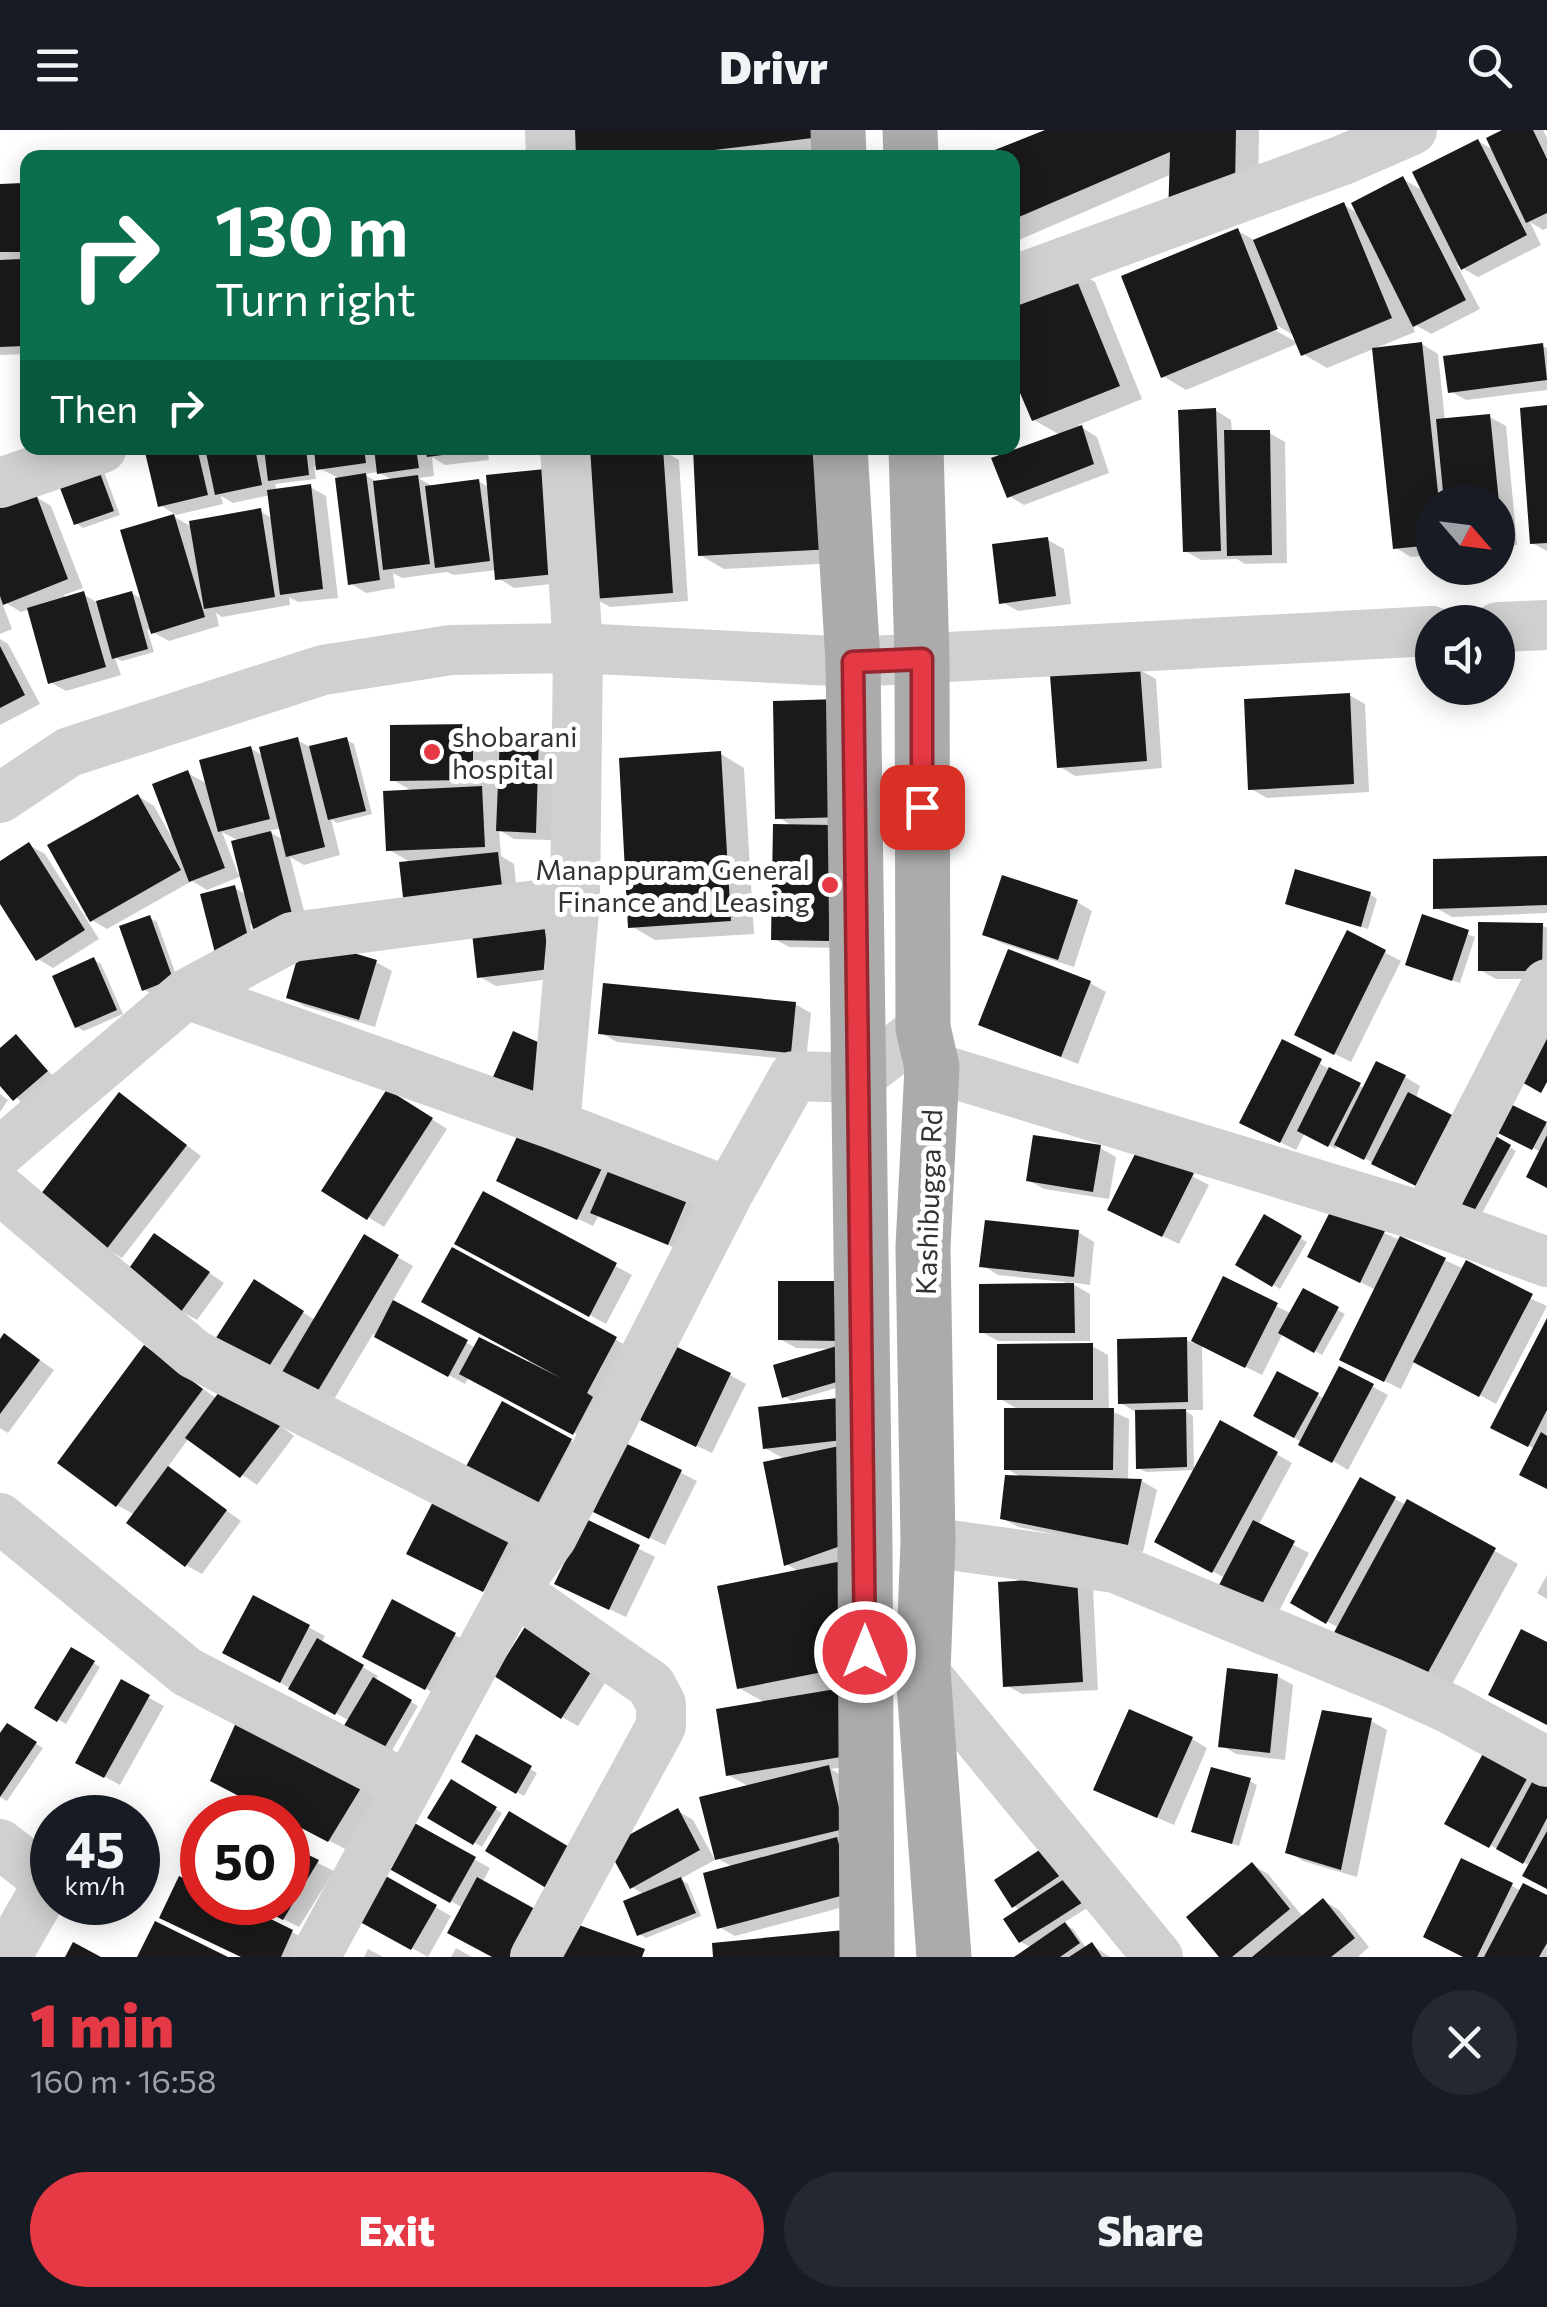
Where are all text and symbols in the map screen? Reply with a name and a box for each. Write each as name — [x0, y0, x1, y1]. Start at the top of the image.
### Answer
icon: menu — [30, 38, 85, 93]
text: Drivr — [719, 38, 828, 93]
icon: search — [1462, 38, 1517, 93]
text: 130 m — [215, 185, 408, 270]
icon: right — [50, 190, 180, 320]
text: Turn right — [215, 270, 416, 325]
icon: right — [158, 380, 213, 435]
text: Then — [50, 384, 138, 431]
north arrow — [1415, 485, 1515, 585]
map controls — [1415, 485, 1515, 705]
button: sound — [1415, 605, 1515, 705]
place label: shobarani hospital — [452, 719, 578, 785]
marker: shobarani hospital — [421, 741, 443, 763]
pin — [880, 765, 965, 850]
icon: arrive — [895, 780, 950, 835]
place label: Manappuram General Finance and Leasing — [535, 852, 810, 918]
marker: Manappuram General Finance and Leasing — [819, 874, 841, 896]
street label: Kashibugga Rd — [908, 1109, 948, 1295]
position arrow — [813, 1600, 917, 1704]
speed limit sign: 50 — [180, 1795, 310, 1925]
text: 45 — [65, 1817, 125, 1878]
text: km/h — [65, 1870, 125, 1900]
text: 1 min — [30, 1986, 174, 2059]
button: close — [1412, 1990, 1517, 2095]
text: 160 m · 16:58 — [30, 2060, 216, 2100]
button: Exit — [30, 2172, 764, 2287]
button: Share — [784, 2172, 1517, 2287]

